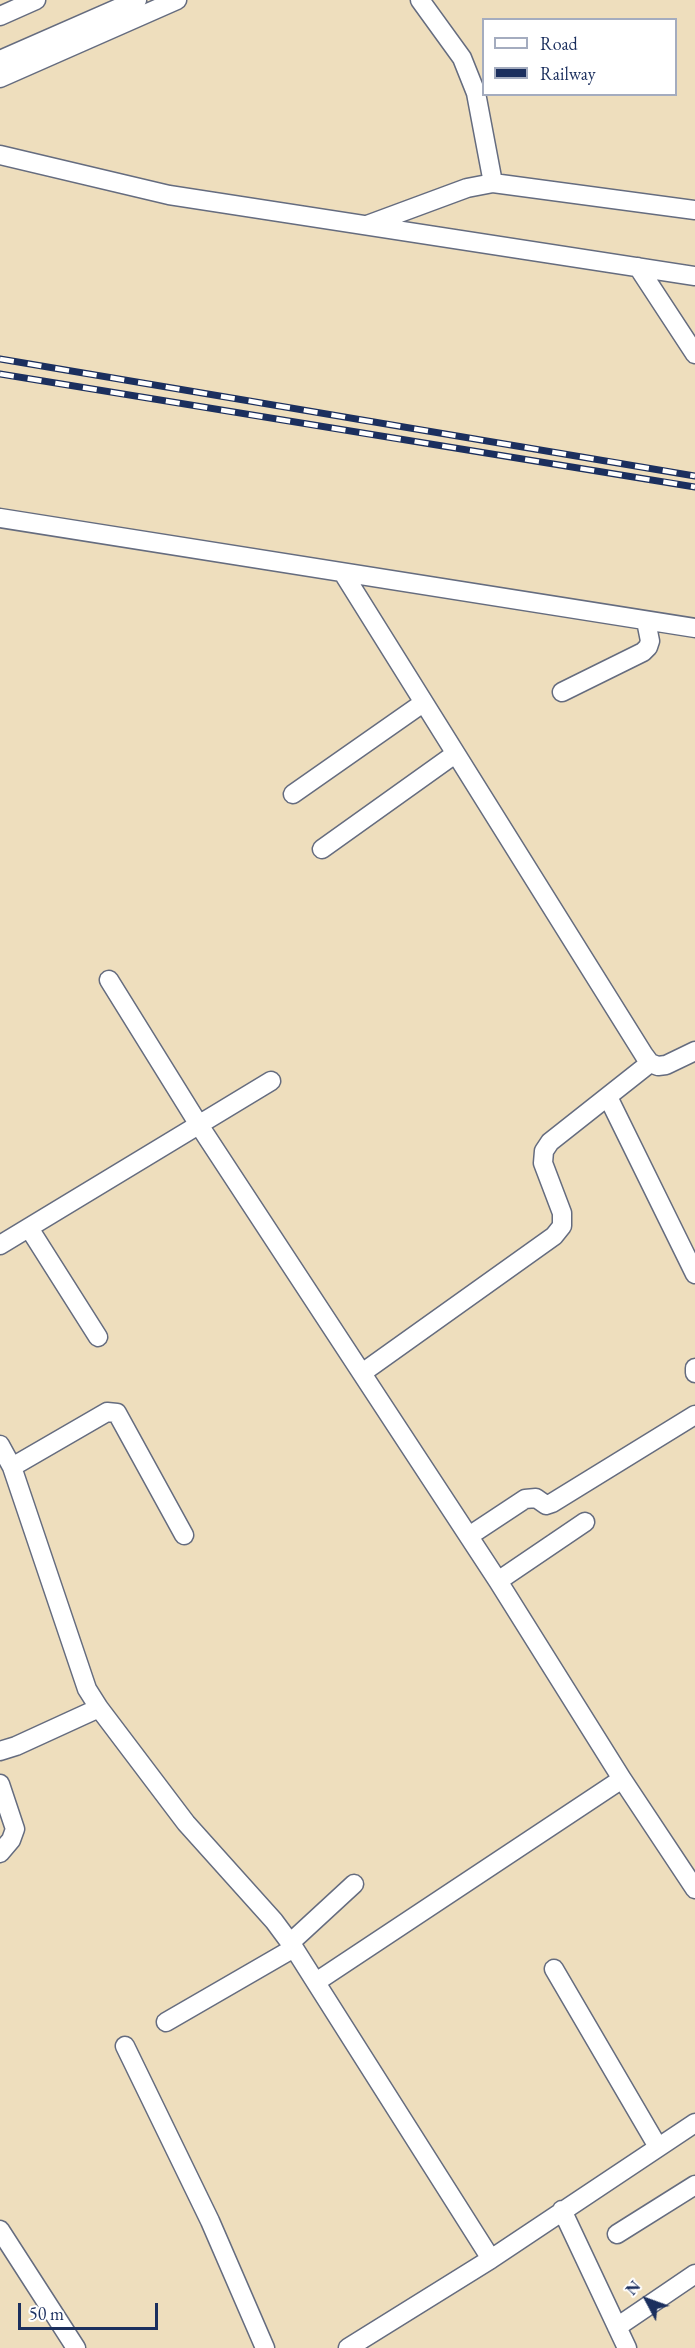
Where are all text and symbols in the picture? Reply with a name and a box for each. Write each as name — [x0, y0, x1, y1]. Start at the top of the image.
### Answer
legend — [482, 18, 677, 96]
text: Road — [540, 32, 578, 55]
text: Railway — [540, 62, 596, 85]
north arrow — [617, 2270, 677, 2330]
text: N — [621, 2276, 645, 2300]
scale bar — [21, 2291, 160, 2329]
text: 50 m — [29, 2302, 64, 2325]

